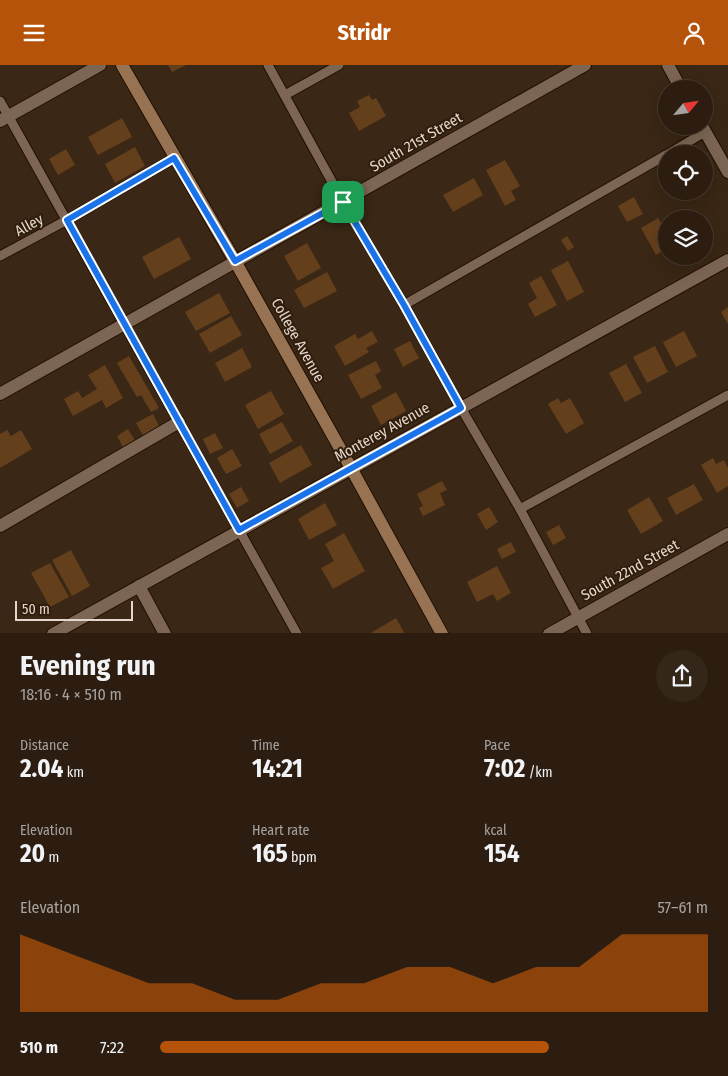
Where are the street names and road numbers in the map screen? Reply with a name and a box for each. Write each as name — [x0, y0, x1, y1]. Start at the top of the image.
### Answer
street label: South 21st Street — [367, 108, 465, 176]
street label: Alley — [12, 210, 47, 240]
street label: College Avenue — [268, 295, 328, 385]
street label: Monterey Avenue — [331, 398, 433, 466]
street label: South 22nd Street — [578, 536, 682, 604]

